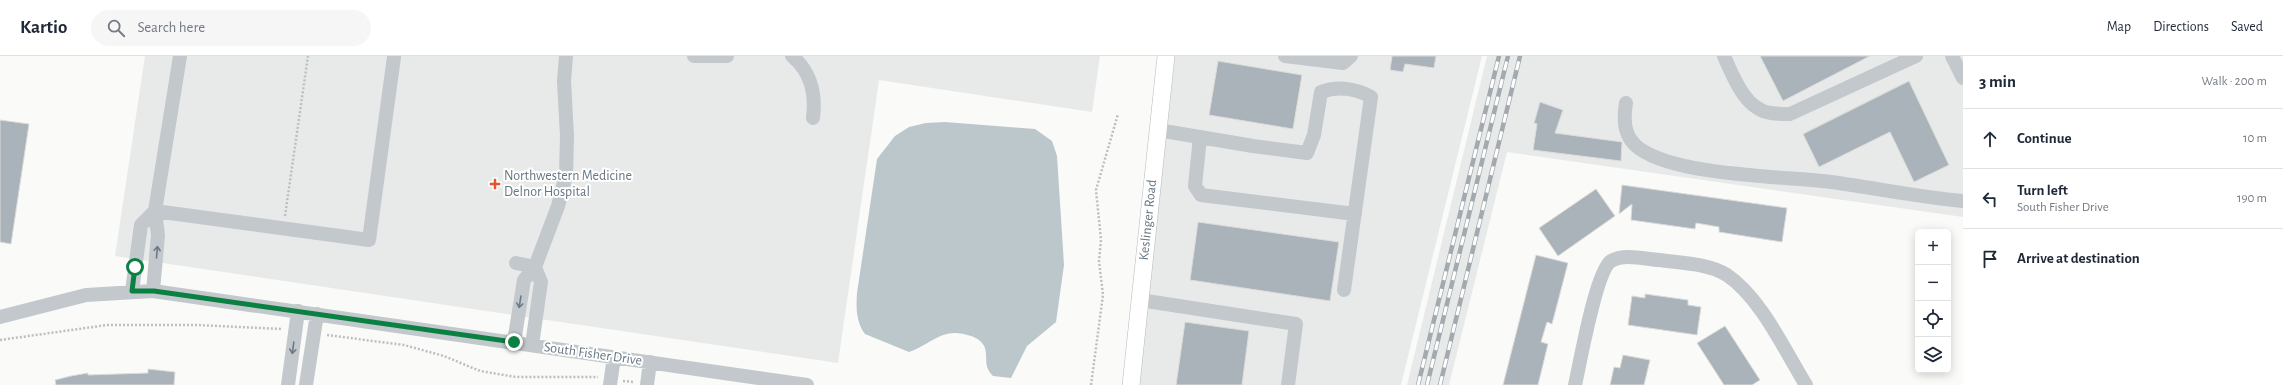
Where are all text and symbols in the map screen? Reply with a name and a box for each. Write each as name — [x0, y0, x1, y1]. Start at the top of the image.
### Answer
search box — [91, 10, 371, 46]
icon: search — [105, 17, 127, 39]
text: Kartio — [20, 18, 67, 37]
text: Search here — [137, 20, 205, 35]
text: Map — [2107, 20, 2131, 34]
text: Directions — [2153, 20, 2209, 34]
text: Saved — [2231, 20, 2263, 34]
text: 3 min — [1979, 73, 2016, 90]
text: Walk · 200 m — [2201, 75, 2267, 88]
icon: ahead — [1979, 128, 2001, 150]
text: Continue — [2017, 131, 2072, 146]
text: 10 m — [2243, 132, 2267, 145]
place label: Northwestern Medicine Delnor Hospital — [504, 169, 632, 199]
marker: Northwestern Medicine Delnor Hospital — [489, 178, 501, 190]
street label: Keslinger Road — [1137, 179, 1159, 261]
text: Turn left — [2017, 183, 2068, 198]
icon: left — [1979, 188, 2001, 210]
text: 190 m — [2237, 192, 2267, 205]
text: South Fisher Drive — [2017, 201, 2109, 214]
map controls — [1915, 229, 1951, 373]
button: + — [1915, 229, 1951, 265]
one-way arrow — [153, 246, 160, 259]
icon: arrive — [1979, 248, 2001, 270]
text: Arrive at destination — [2017, 251, 2140, 266]
route start — [126, 258, 144, 276]
button: − — [1915, 265, 1951, 301]
one-way arrow — [516, 295, 524, 308]
button: locate — [1915, 301, 1951, 337]
route end — [505, 333, 523, 351]
button: layers — [1915, 337, 1951, 373]
street label: South Fisher Drive — [543, 340, 643, 368]
one-way arrow — [289, 341, 297, 354]

